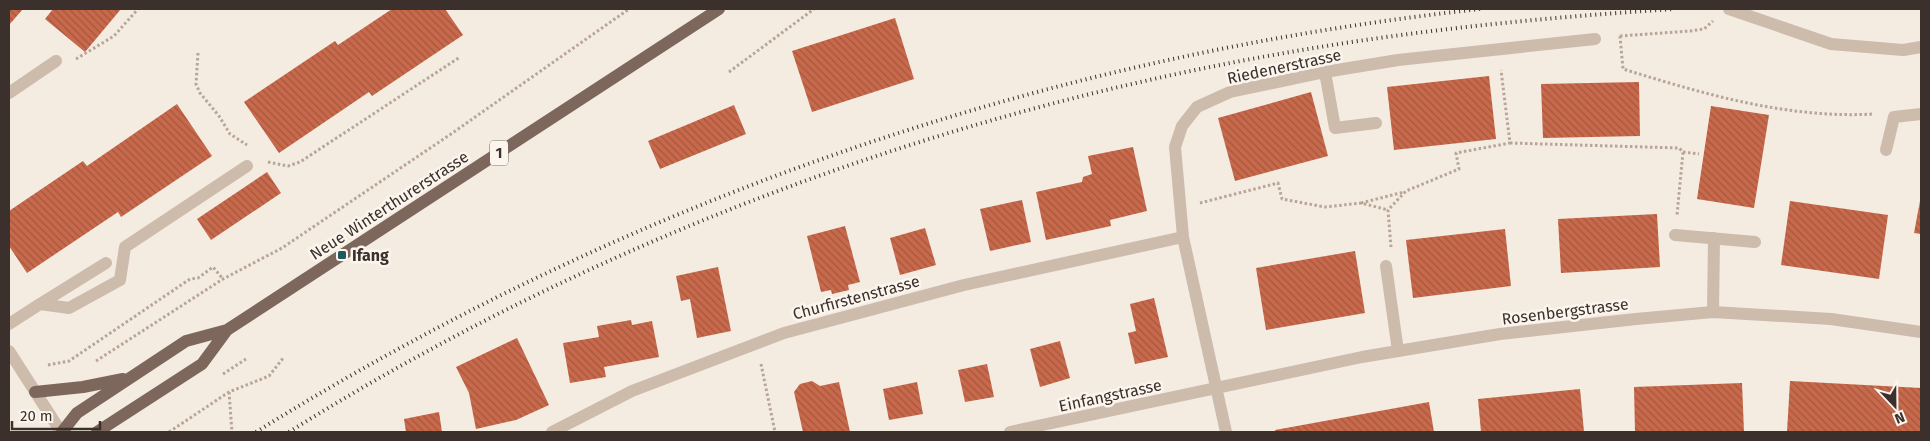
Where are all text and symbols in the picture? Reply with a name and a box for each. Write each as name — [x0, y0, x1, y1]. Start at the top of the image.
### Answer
street label: Riedenerstrasse — [1225, 45, 1343, 88]
road number: 1 — [490, 140, 508, 166]
street label: Neue Winterthurerstrasse — [306, 147, 472, 264]
place label: Ifang — [352, 246, 389, 265]
marker: Ifang — [336, 249, 348, 261]
street label: Churfirstenstrasse — [790, 271, 922, 324]
street label: Rosenbergstrasse — [1501, 294, 1630, 329]
street label: Einfangstrasse — [1057, 375, 1163, 416]
north arrow — [1870, 381, 1920, 431]
scale bar — [12, 398, 100, 430]
text: 20 m — [20, 407, 53, 425]
text: N — [1892, 408, 1907, 427]

